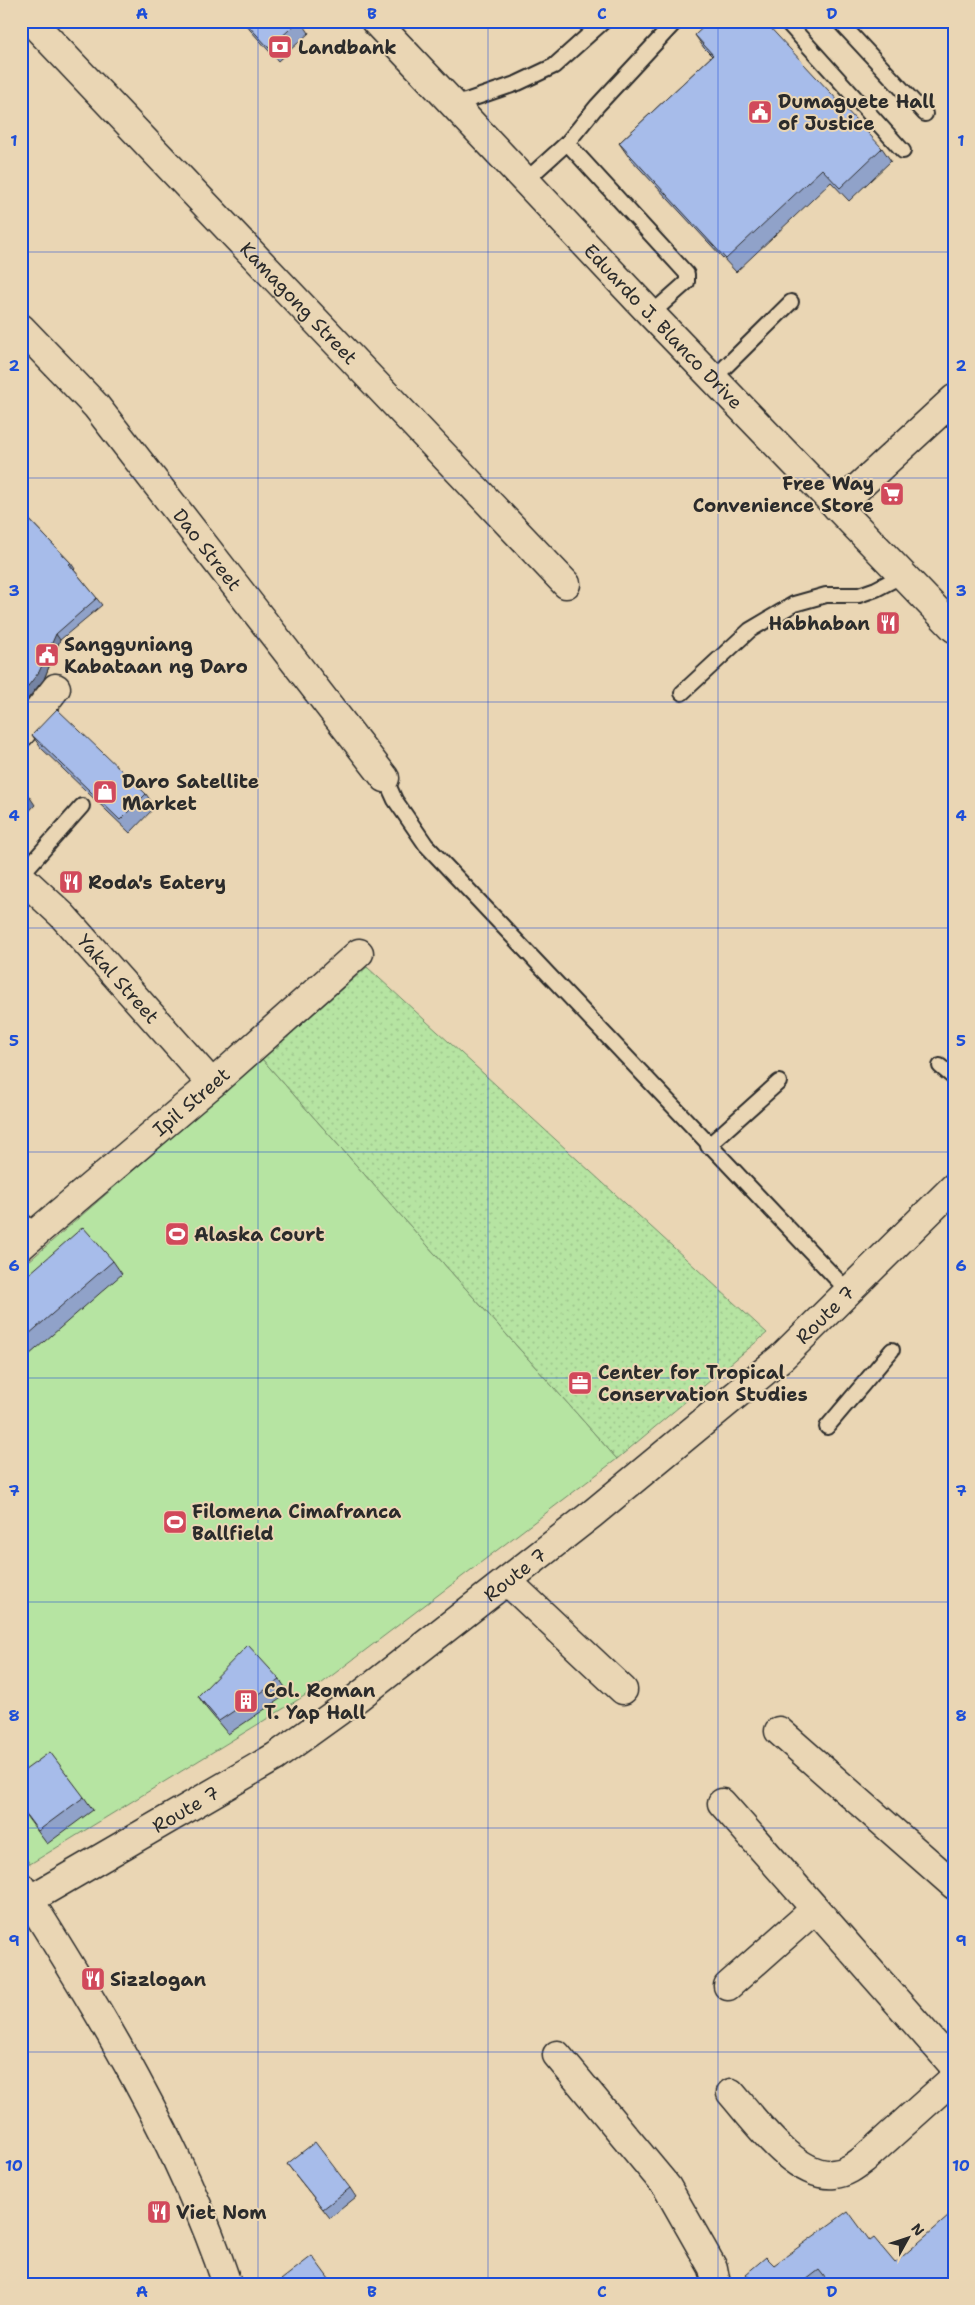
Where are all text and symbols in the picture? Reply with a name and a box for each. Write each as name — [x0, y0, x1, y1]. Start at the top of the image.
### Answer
text: A — [136, 3, 148, 24]
text: B — [367, 3, 377, 24]
text: C — [597, 3, 607, 24]
text: D — [826, 3, 838, 24]
bank icon: Landbank — [267, 34, 293, 60]
place label: Landbank — [298, 35, 397, 60]
place label: Dumaguete Hall of Justice — [778, 89, 936, 136]
public building icon: Dumaguete Hall of Justice — [747, 99, 773, 125]
text: 1 — [10, 130, 18, 151]
text: 1 — [957, 130, 965, 151]
street label: Kamagong Street — [235, 236, 363, 370]
street label: Eduardo J. Blanco Drive — [579, 238, 748, 414]
text: 2 — [8, 355, 20, 376]
text: 2 — [955, 355, 967, 376]
place label: Free Way Convenience Store — [693, 471, 874, 518]
supermarket icon: Free Way Convenience Store — [879, 481, 905, 507]
street label: Dao Street — [168, 503, 247, 596]
text: 3 — [8, 580, 20, 601]
text: 3 — [955, 580, 967, 601]
restaurant icon: Habhaban — [875, 610, 901, 636]
place label: Habhaban — [769, 611, 870, 636]
place label: Sangguniang Kabataan ng Daro — [64, 632, 248, 679]
public building icon: Sangguniang Kabataan ng Daro — [34, 642, 60, 668]
place label: Daro Satellite Market — [122, 769, 259, 816]
shop icon: Daro Satellite Market — [92, 779, 118, 805]
text: 4 — [8, 805, 20, 826]
text: 4 — [955, 805, 967, 826]
restaurant icon: Roda's Eatery — [58, 869, 84, 895]
place label: Roda's Eatery — [88, 870, 226, 895]
street label: Yakal Street — [72, 929, 165, 1029]
text: 5 — [9, 1030, 19, 1051]
text: 5 — [956, 1030, 966, 1051]
street label: Ipil Street — [147, 1062, 235, 1142]
sports icon: Alaska Court — [164, 1221, 190, 1247]
place label: Alaska Court — [194, 1222, 324, 1247]
text: 6 — [8, 1255, 20, 1276]
text: 6 — [955, 1255, 967, 1276]
street label: Route 7 — [790, 1280, 860, 1349]
place label: Center for Tropical Conservation Studies — [598, 1360, 808, 1407]
office icon: Center for Tropical Conservation Studies — [567, 1370, 593, 1396]
text: 7 — [8, 1480, 20, 1501]
text: 7 — [955, 1480, 967, 1501]
place label: Filomena Cimafranca Ballfield — [192, 1499, 401, 1546]
sports icon: Filomena Cimafranca Ballfield — [162, 1509, 188, 1535]
street label: Route 7 — [478, 1542, 551, 1607]
place label: Col. Roman T. Yap Hall — [264, 1678, 376, 1725]
building icon: Col. Roman T. Yap Hall — [233, 1688, 259, 1714]
text: 8 — [8, 1705, 20, 1726]
text: 8 — [955, 1705, 967, 1726]
street label: Route 7 — [148, 1780, 223, 1838]
text: 9 — [8, 1930, 20, 1951]
text: 9 — [955, 1930, 967, 1951]
restaurant icon: Sizzlogan — [80, 1966, 106, 1992]
place label: Sizzlogan — [110, 1967, 206, 1992]
text: 10 — [5, 2155, 23, 2176]
text: 10 — [952, 2155, 970, 2176]
restaurant icon: Viet Nom — [146, 2199, 172, 2225]
place label: Viet Nom — [176, 2200, 267, 2225]
north arrow — [882, 2212, 932, 2262]
text: N — [907, 2220, 928, 2240]
text: A — [136, 2281, 148, 2302]
text: B — [367, 2281, 377, 2302]
text: C — [597, 2281, 607, 2302]
text: D — [826, 2281, 838, 2302]

